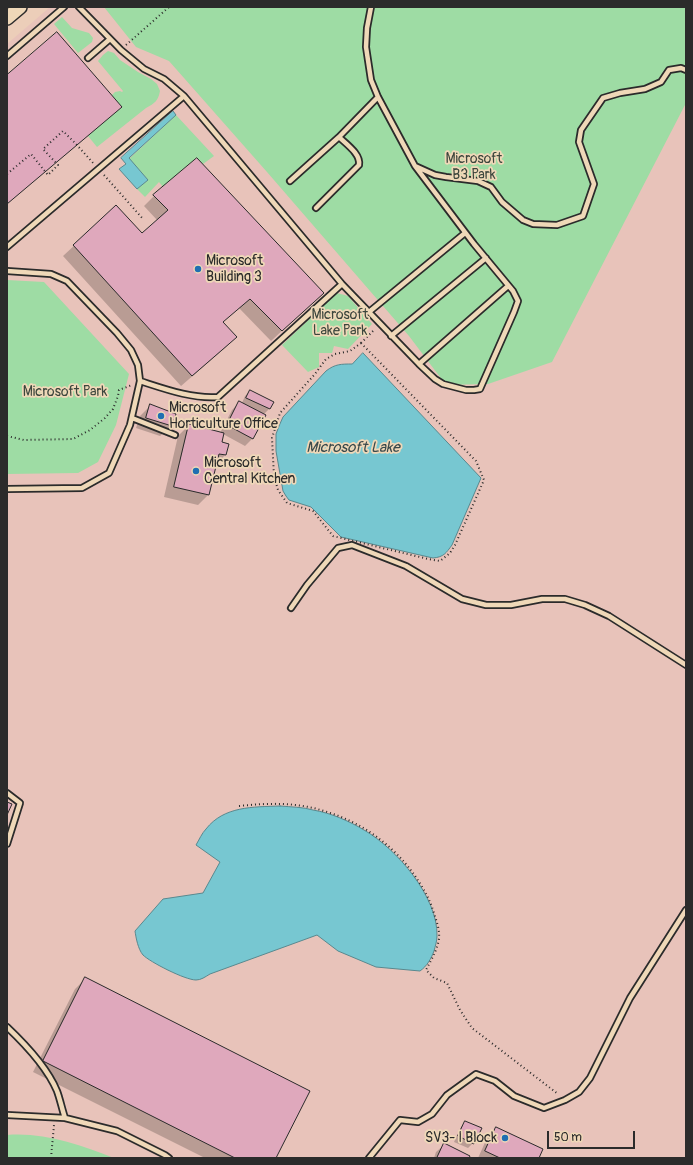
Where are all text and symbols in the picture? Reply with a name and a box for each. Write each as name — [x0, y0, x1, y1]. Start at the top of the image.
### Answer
park label: Microsoft B3 Park — [445, 151, 503, 184]
place label: Microsoft Building 3 — [206, 253, 263, 286]
marker: Microsoft Building 3 — [193, 264, 203, 274]
park label: Microsoft Lake Park — [311, 307, 369, 340]
park label: Microsoft Park — [23, 384, 107, 400]
place label: Microsoft Horticulture Office — [169, 400, 278, 432]
marker: Microsoft Horticulture Office — [156, 411, 166, 421]
water label: Microsoft Lake — [306, 439, 400, 457]
place label: Microsoft Central Kitchen — [204, 455, 295, 488]
marker: Microsoft Central Kitchen — [191, 466, 201, 476]
scale bar — [549, 1123, 637, 1149]
place label: SV3- I Block — [425, 1130, 497, 1146]
text: 50 m — [554, 1130, 582, 1145]
marker: SV3- I Block — [500, 1133, 510, 1143]

